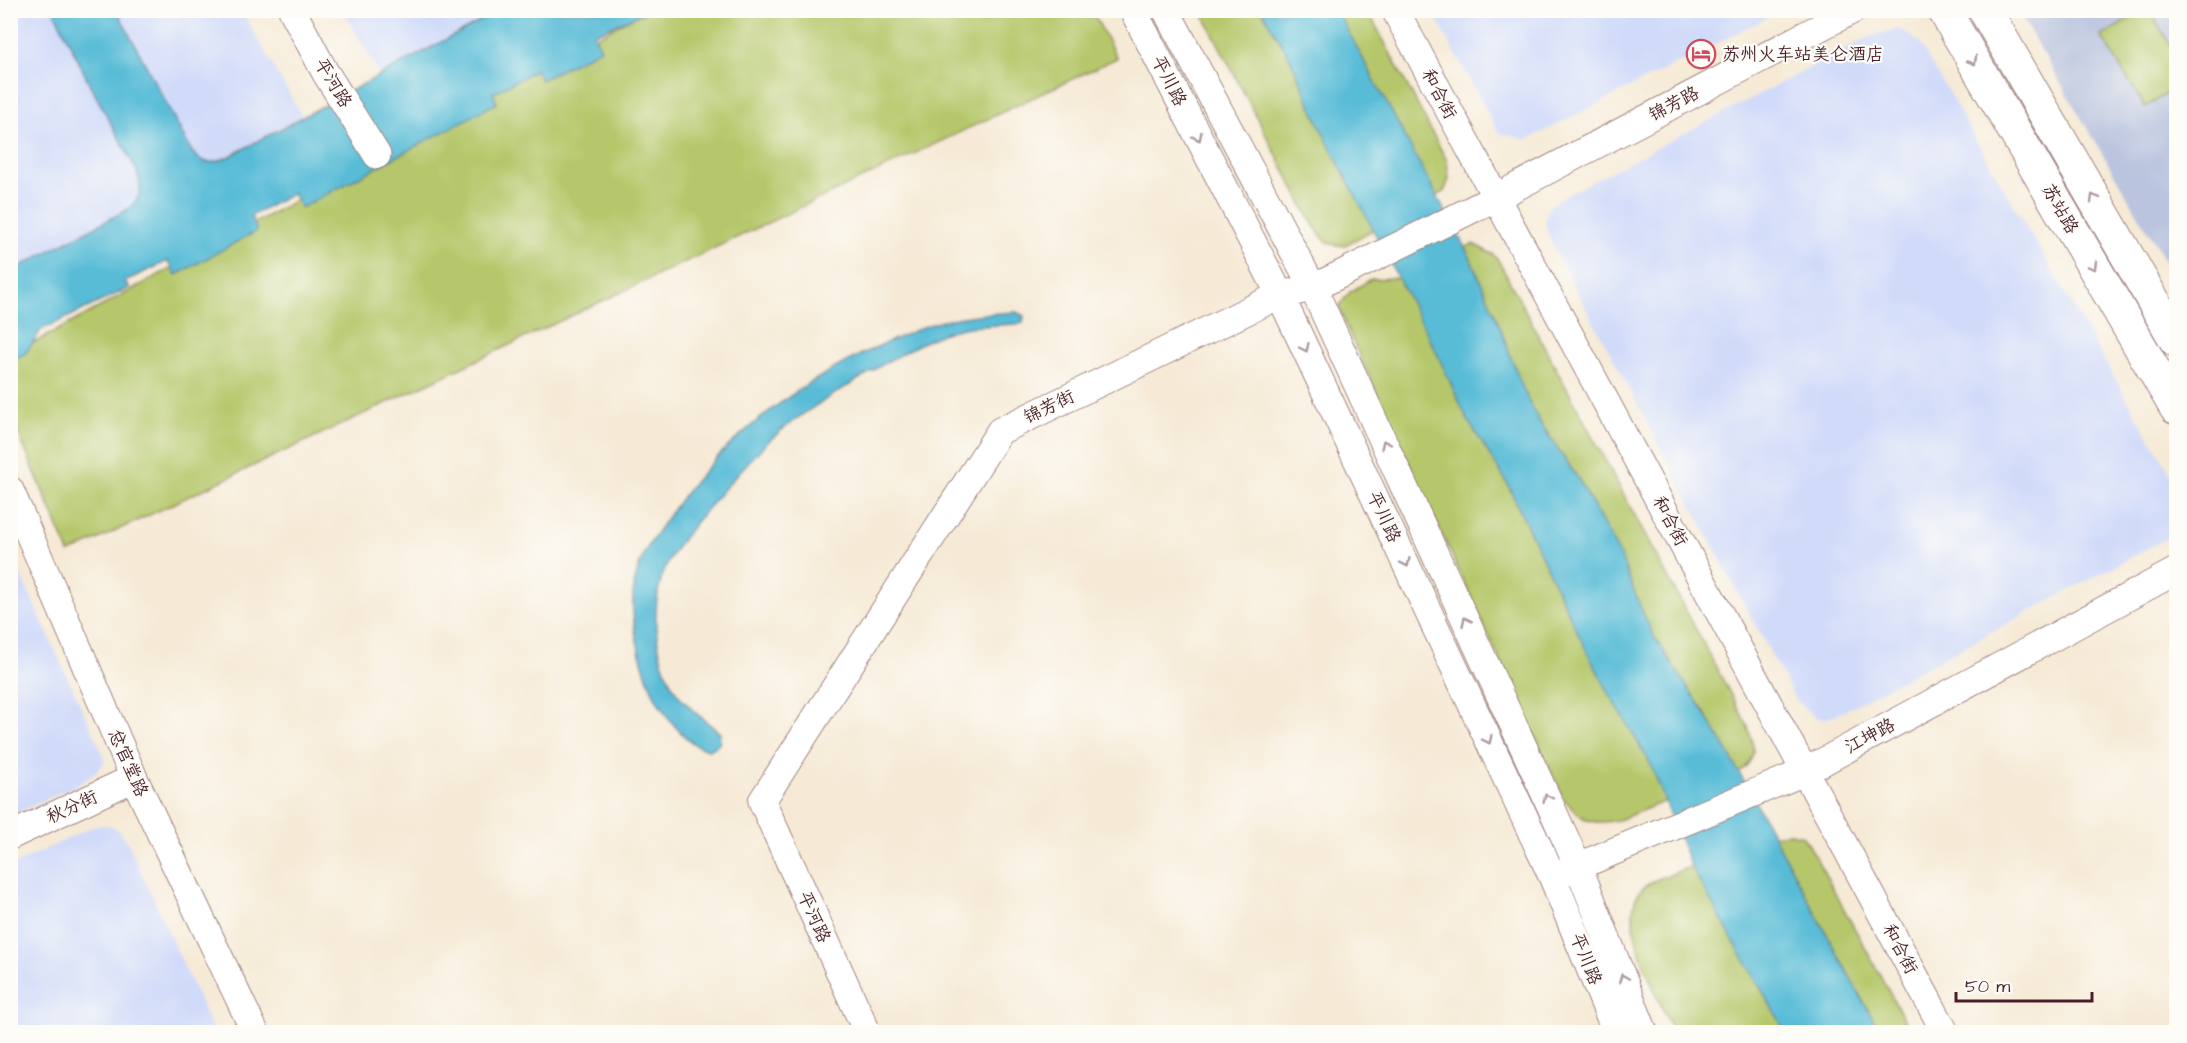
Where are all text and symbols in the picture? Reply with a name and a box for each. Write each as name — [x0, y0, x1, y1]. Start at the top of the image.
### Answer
hotel icon: 苏州火车站美仑酒店 — [1685, 38, 1717, 70]
place label: 苏州火车站美仑酒店 — [1722, 42, 1884, 67]
street label: 平川路 — [1146, 51, 1192, 111]
street label: 平河路 — [308, 53, 358, 113]
one-way arrow — [1966, 55, 1978, 65]
street label: 和合街 — [1415, 64, 1463, 124]
street label: 锦芳路 — [1644, 80, 1704, 128]
one-way arrow — [1191, 131, 1203, 142]
street label: 苏站路 — [2036, 179, 2084, 239]
one-way arrow — [2090, 194, 2102, 205]
one-way arrow — [2086, 259, 2097, 270]
one-way arrow — [1298, 342, 1310, 353]
street label: 锦芳街 — [1019, 384, 1079, 430]
one-way arrow — [1380, 439, 1392, 450]
street label: 平川路 — [1361, 487, 1407, 547]
street label: 和合街 — [1646, 491, 1694, 551]
one-way arrow — [1398, 557, 1410, 568]
one-way arrow — [1461, 617, 1473, 628]
street label: 江坤路 — [1840, 712, 1900, 760]
street label: 总官堂路 — [102, 725, 154, 801]
one-way arrow — [1481, 733, 1493, 744]
street label: 秋分街 — [42, 784, 102, 830]
one-way arrow — [1542, 794, 1554, 805]
street label: 平河路 — [792, 887, 836, 947]
street label: 和合街 — [1876, 919, 1924, 979]
street label: 平川路 — [1564, 929, 1608, 989]
scale bar — [1956, 965, 2092, 1003]
one-way arrow — [1617, 973, 1630, 984]
text: 50 m — [1965, 974, 2010, 999]

